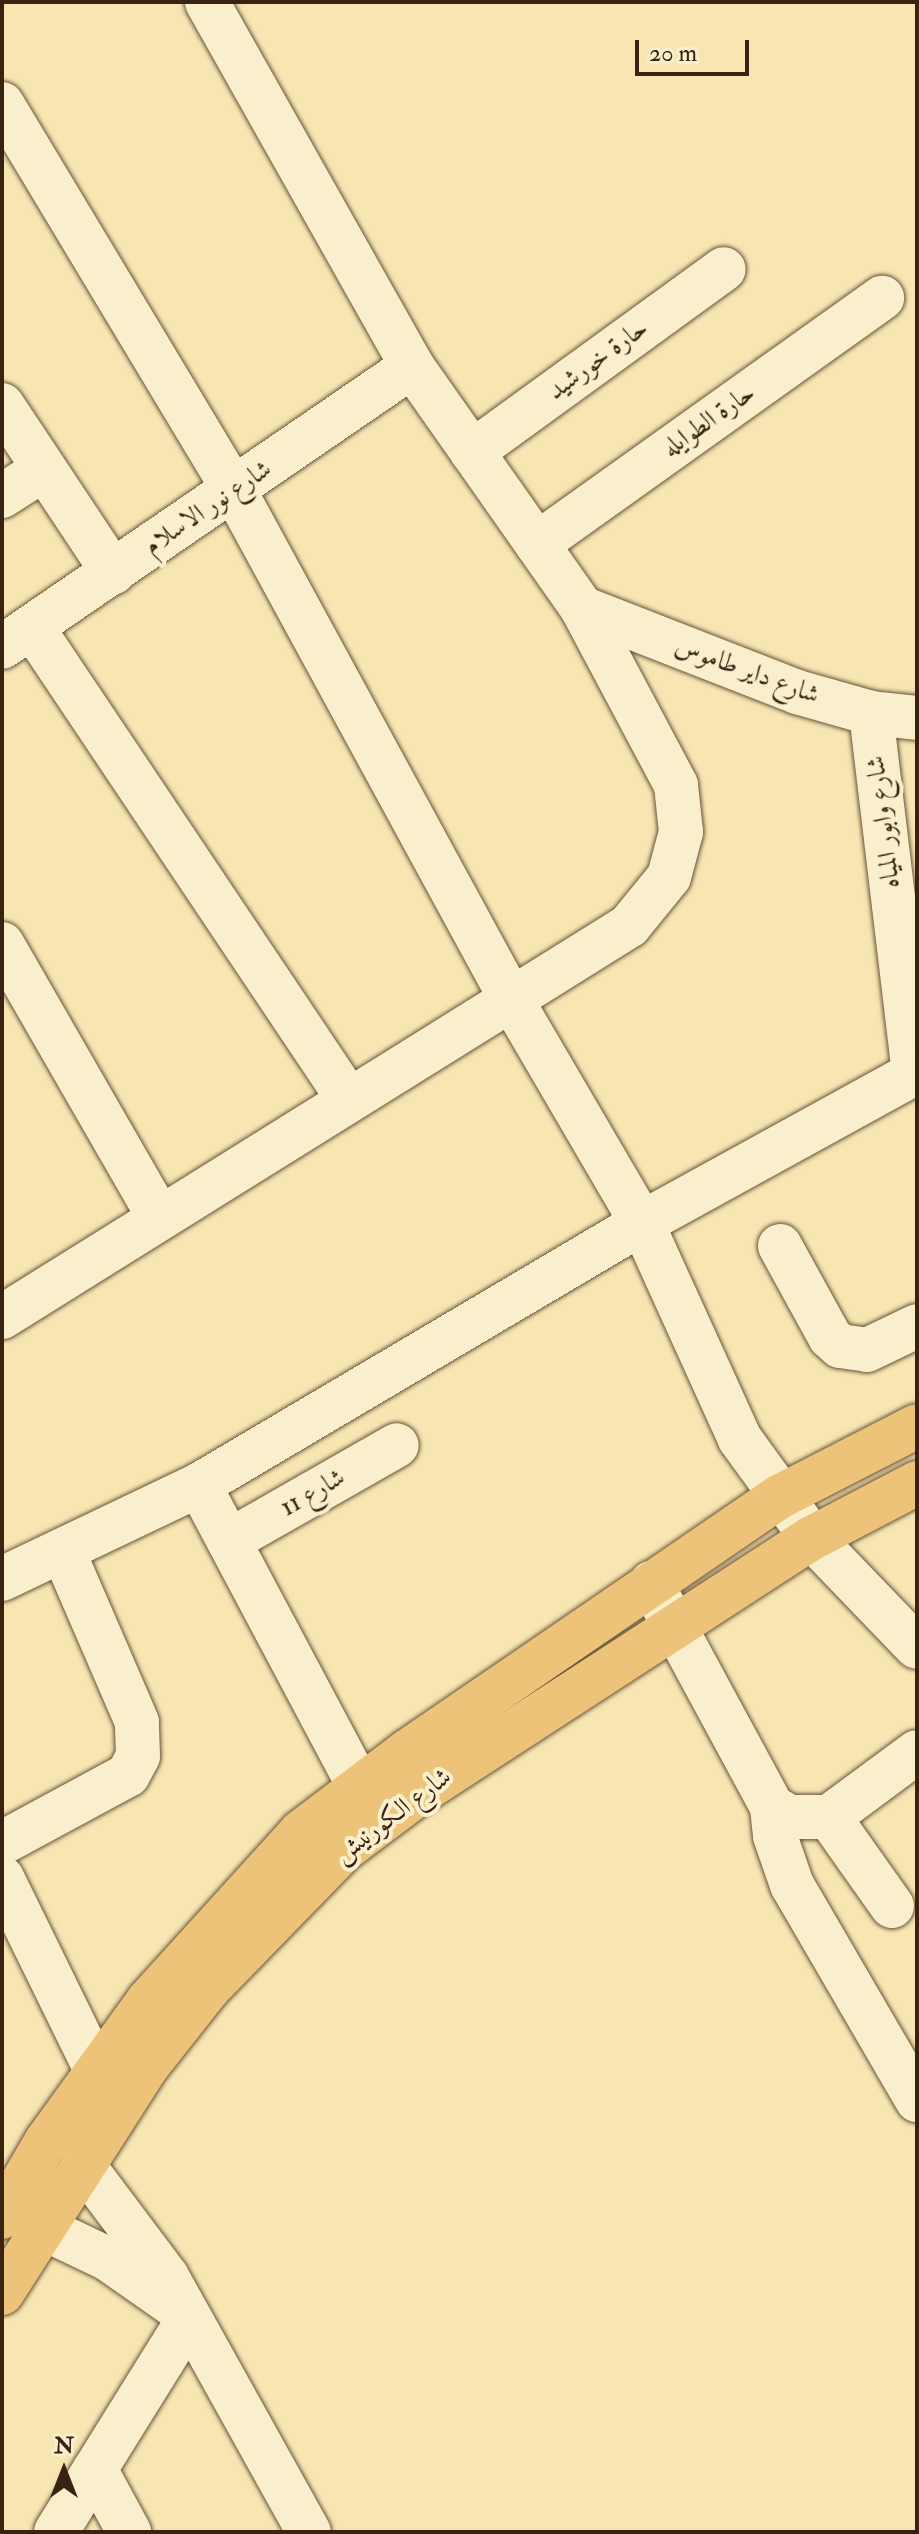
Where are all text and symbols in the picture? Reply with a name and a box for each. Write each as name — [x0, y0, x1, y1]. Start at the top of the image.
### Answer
scale bar — [639, 24, 753, 74]
text: 20 m — [649, 38, 697, 69]
street label: حارة خورشيد — [542, 313, 654, 407]
street label: حارة الطوايله — [656, 378, 762, 464]
street label: شارع نور الاسلام — [138, 454, 278, 562]
street label: شارع داير طاموس — [671, 630, 823, 712]
street label: شارع وابور المياه — [860, 754, 908, 890]
street label: شارع 11 — [275, 1462, 351, 1524]
street label: شارع الكورنيش — [328, 1762, 458, 1870]
north arrow — [24, 2430, 104, 2510]
text: N — [54, 2432, 74, 2460]

